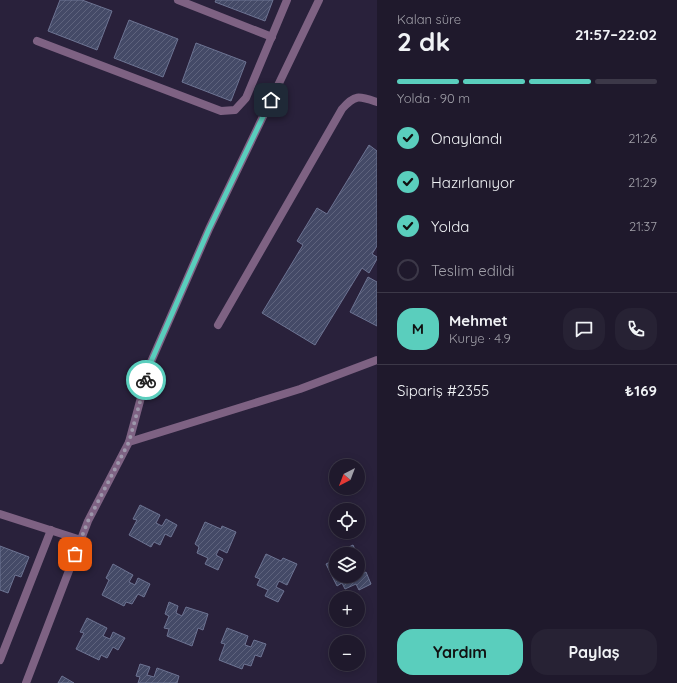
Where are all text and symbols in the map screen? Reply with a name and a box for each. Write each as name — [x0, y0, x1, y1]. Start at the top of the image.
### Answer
text: Kalan süre — [397, 11, 461, 27]
text: 2 dk — [397, 25, 450, 58]
text: 21:57–22:02 — [575, 25, 657, 44]
pin — [254, 83, 288, 117]
icon: home — [260, 89, 282, 111]
text: Yolda · 90 m — [397, 90, 470, 106]
icon: check — [397, 127, 419, 149]
text: Onaylandı — [431, 129, 502, 148]
text: 21:26 — [628, 130, 657, 146]
icon: check — [397, 171, 419, 193]
text: Hazırlanıyor — [431, 173, 515, 192]
text: 21:29 — [628, 174, 657, 190]
icon: check — [397, 215, 419, 237]
text: Yolda — [431, 217, 469, 236]
text: 21:37 — [629, 218, 657, 234]
text: Teslim edildi — [431, 261, 515, 280]
button: chat — [563, 308, 605, 350]
button: phone — [615, 308, 657, 350]
text: Mehmet — [449, 311, 508, 330]
text: M — [412, 319, 424, 338]
text: Kurye · 4.9 — [449, 330, 511, 346]
courier — [126, 360, 166, 400]
icon: bike — [135, 369, 157, 391]
text: Sipariş #2355 — [397, 381, 489, 400]
text: ₺169 — [625, 381, 657, 400]
north arrow — [329, 459, 365, 495]
map controls — [329, 459, 365, 671]
button: locate — [329, 503, 365, 539]
pin — [58, 537, 92, 571]
icon: bag — [64, 543, 86, 565]
button: layers — [329, 547, 365, 583]
button: + — [329, 591, 365, 627]
button: Yardım — [397, 629, 523, 675]
button: Paylaş — [531, 629, 657, 675]
button: − — [329, 635, 365, 671]

